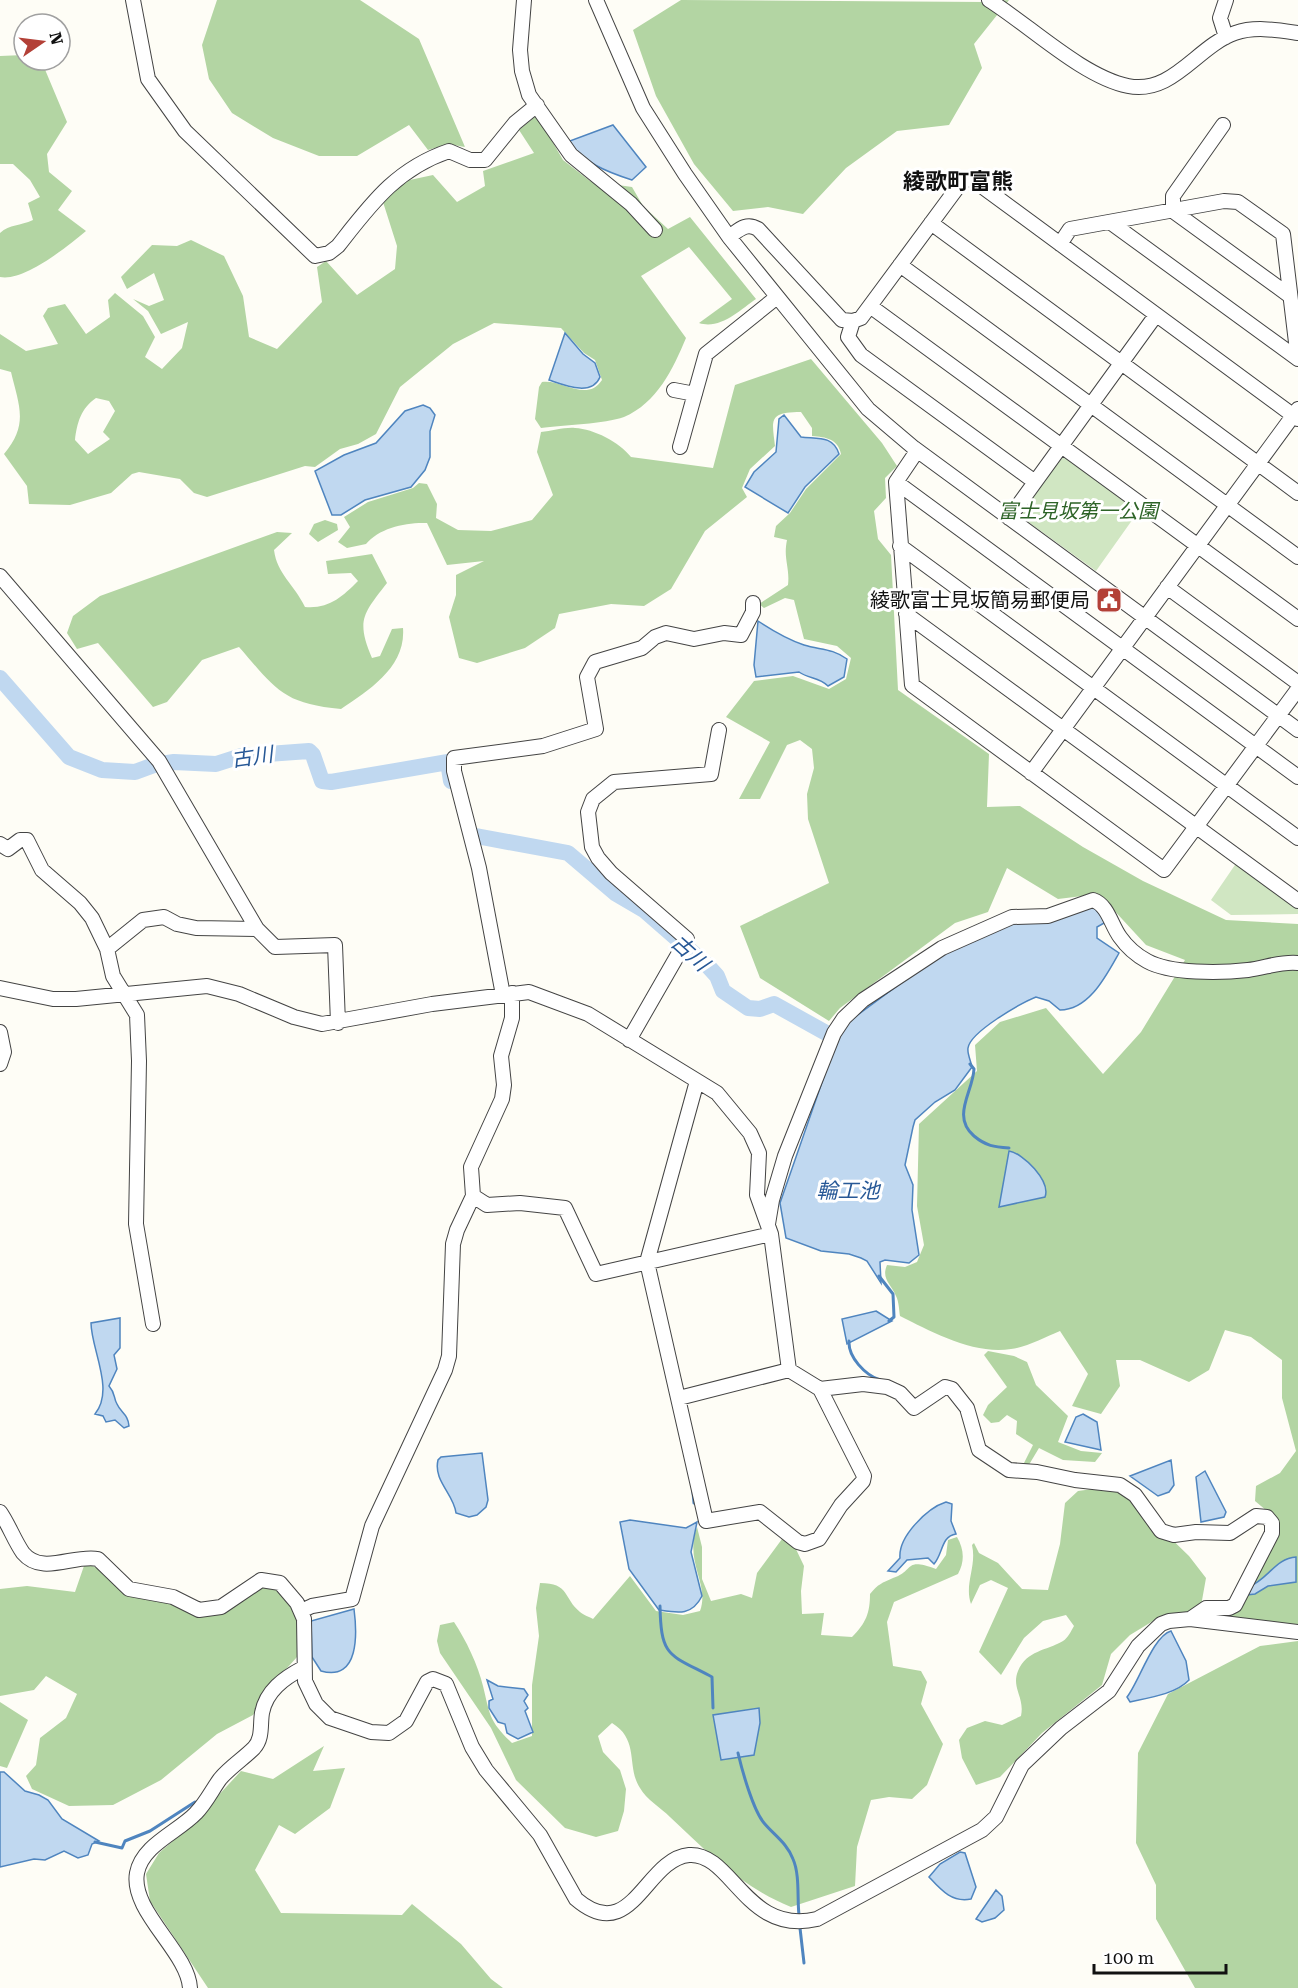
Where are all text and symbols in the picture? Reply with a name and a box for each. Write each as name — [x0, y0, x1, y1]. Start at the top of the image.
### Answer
north arrow — [12, 12, 72, 72]
text: N — [45, 30, 67, 47]
district label: 綾歌町富熊 — [903, 169, 1013, 194]
park label: 富士見坂第一公園 — [998, 499, 1161, 523]
public building icon: 綾歌富士見坂簡易郵便局 — [1094, 585, 1124, 615]
place label: 綾歌富士見坂簡易郵便局 — [870, 588, 1090, 612]
water label: 古川 — [230, 742, 276, 772]
water label: 古川 — [666, 930, 715, 977]
water label: 輪工池 — [817, 1179, 881, 1203]
scale bar — [1094, 1937, 1226, 1975]
text: 100 m — [1103, 1947, 1154, 1968]

